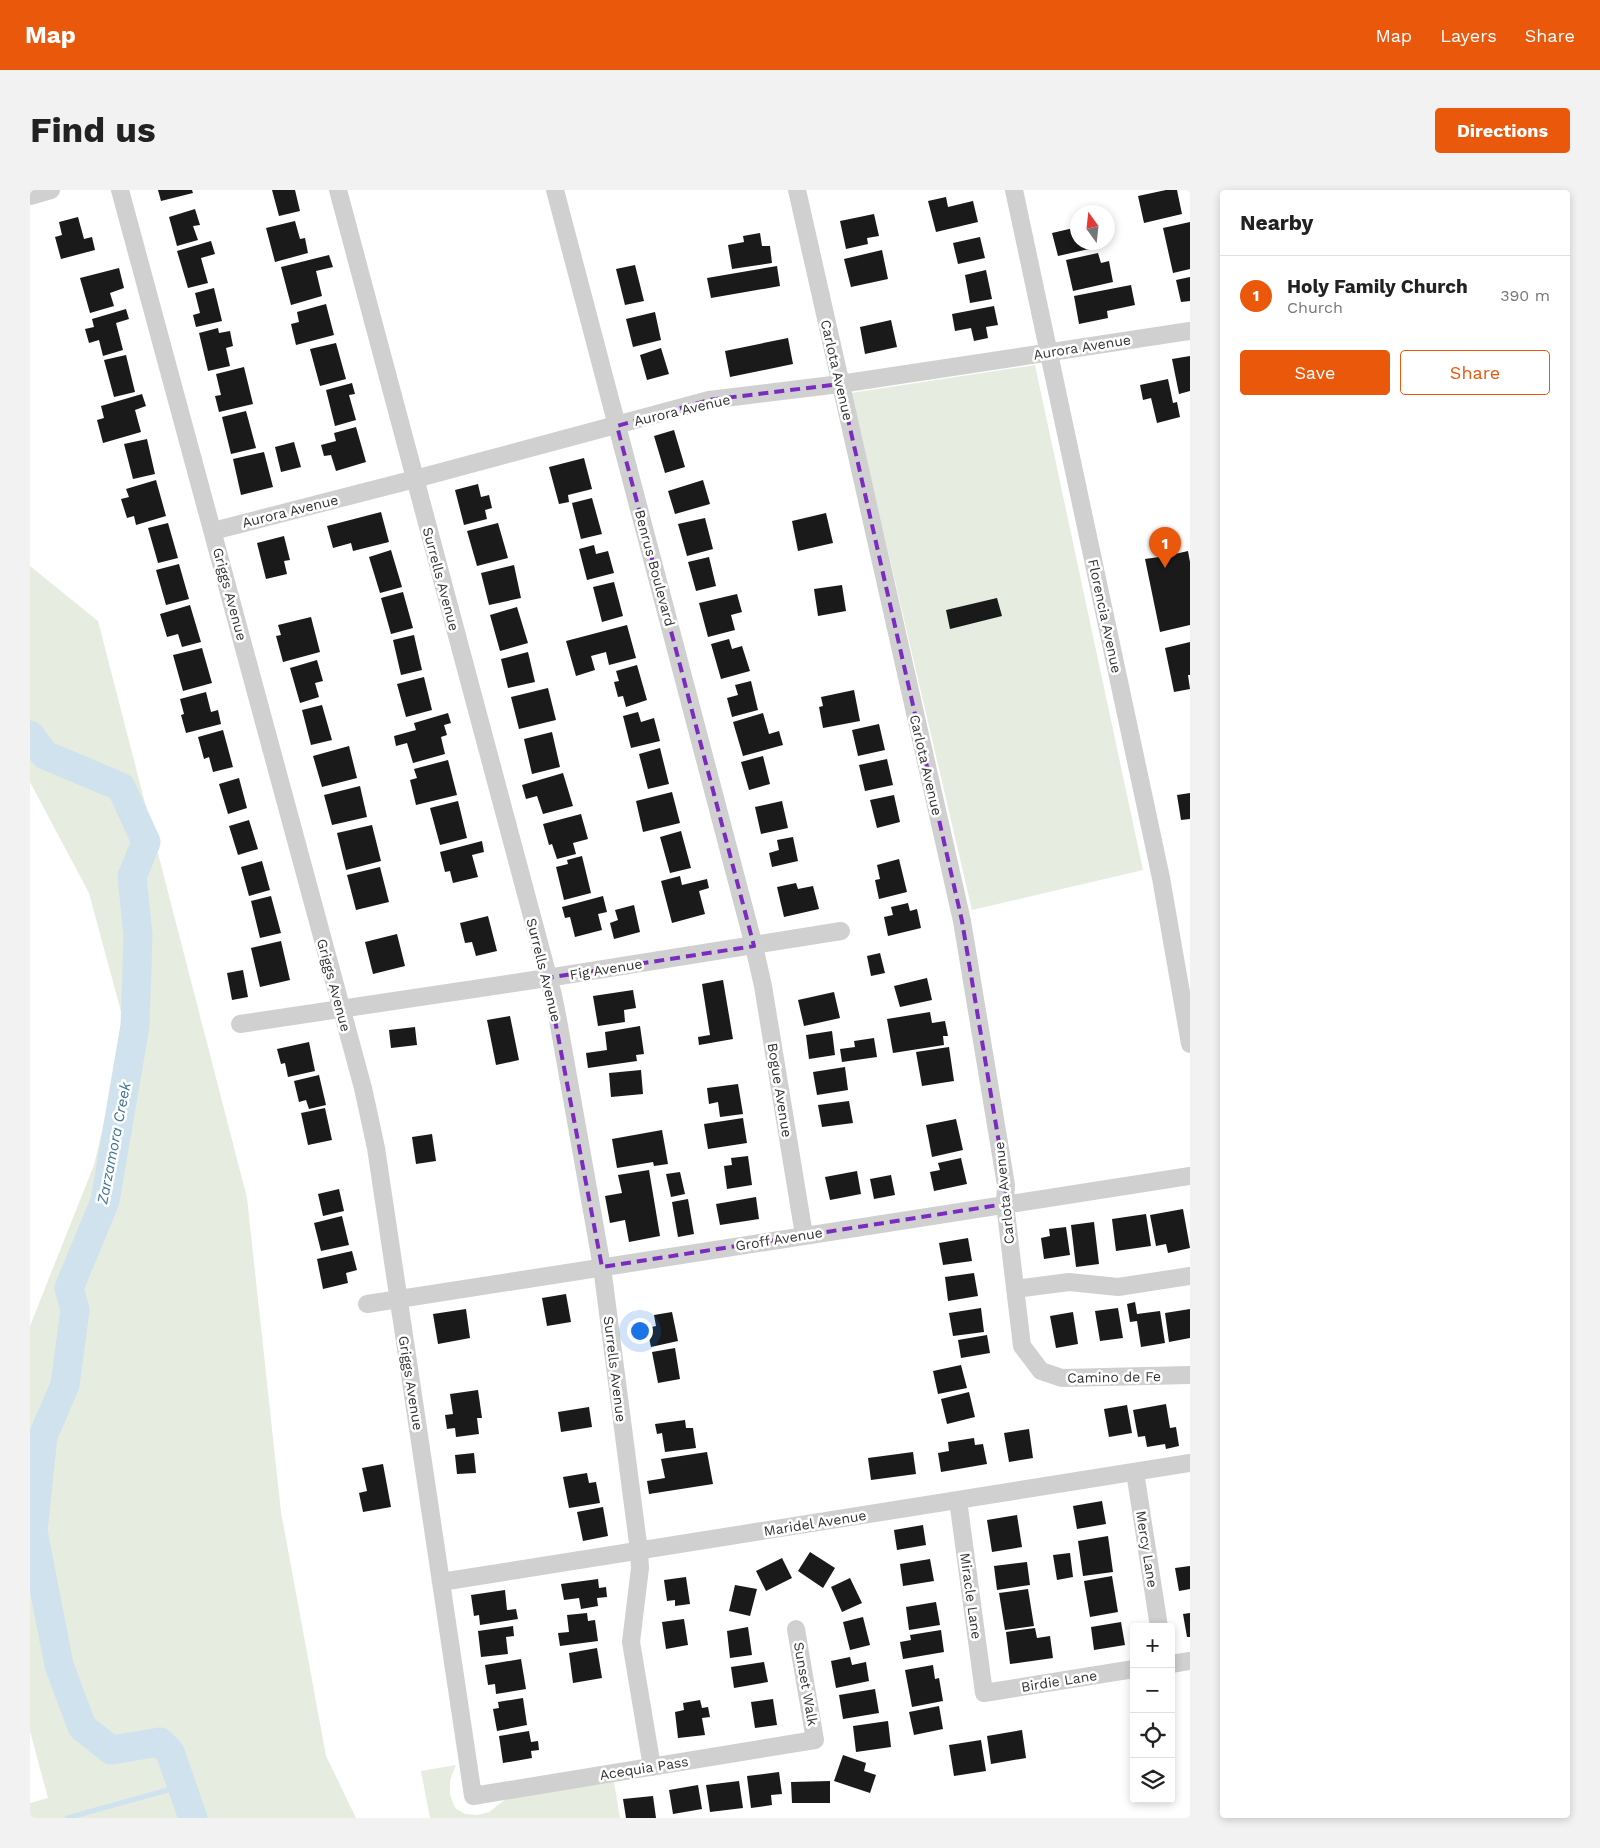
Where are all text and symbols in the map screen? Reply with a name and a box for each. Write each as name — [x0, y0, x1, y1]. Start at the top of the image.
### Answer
text: Map — [25, 21, 76, 49]
text: Map — [1375, 25, 1412, 46]
text: Layers — [1440, 25, 1497, 46]
text: Share — [1525, 25, 1575, 46]
button: Directions — [1435, 108, 1570, 153]
text: Find us — [30, 109, 156, 151]
north arrow — [1070, 205, 1115, 250]
text: Nearby — [1240, 210, 1313, 235]
text: Holy Family Church — [1287, 275, 1468, 298]
text: 1 — [1253, 286, 1259, 305]
text: 390 m — [1500, 286, 1550, 305]
text: Church — [1287, 298, 1343, 317]
street label: Carlota Avenue — [818, 318, 856, 422]
street label: Aurora Avenue — [1032, 331, 1132, 363]
button: Save — [1240, 350, 1390, 395]
button: Share — [1400, 350, 1550, 395]
street label: Aurora Avenue — [632, 391, 732, 429]
street label: Aurora Avenue — [240, 491, 340, 531]
street label: Benrus Boulevard — [632, 508, 678, 628]
street label: Surrells Avenue — [419, 525, 463, 633]
pin: 1 — [1149, 527, 1181, 568]
street label: Griggs Avenue — [210, 546, 250, 642]
street label: Florencia Avenue — [1085, 557, 1125, 675]
street label: Carlota Avenue — [907, 713, 945, 817]
street label: Surrells Avenue — [523, 916, 565, 1024]
street label: Griggs Avenue — [314, 937, 354, 1033]
street label: Fig Avenue — [568, 955, 644, 983]
street label: Bogue Avenue — [765, 1042, 795, 1138]
water label: Zarzamora Creek — [93, 1080, 135, 1206]
street label: Carlota Avenue — [991, 1141, 1017, 1245]
street label: Groff Avenue — [734, 1224, 824, 1254]
street label: Surrells Avenue — [601, 1315, 629, 1423]
your location — [627, 1318, 653, 1344]
street label: Griggs Avenue — [396, 1335, 426, 1431]
street label: Camino de Fe — [1067, 1368, 1161, 1386]
street label: Maridel Avenue — [763, 1507, 867, 1539]
street label: Mercy Lane — [1133, 1509, 1161, 1589]
street label: Miracle Lane — [957, 1552, 985, 1640]
map controls — [1130, 1623, 1175, 1803]
button: + — [1130, 1623, 1175, 1668]
street label: Sunset Walk — [791, 1641, 821, 1727]
street label: Birdie Lane — [1020, 1667, 1098, 1695]
button: − — [1130, 1668, 1175, 1713]
button: locate — [1130, 1713, 1175, 1758]
street label: Acequia Pass — [598, 1753, 690, 1783]
button: layers — [1130, 1758, 1175, 1803]

